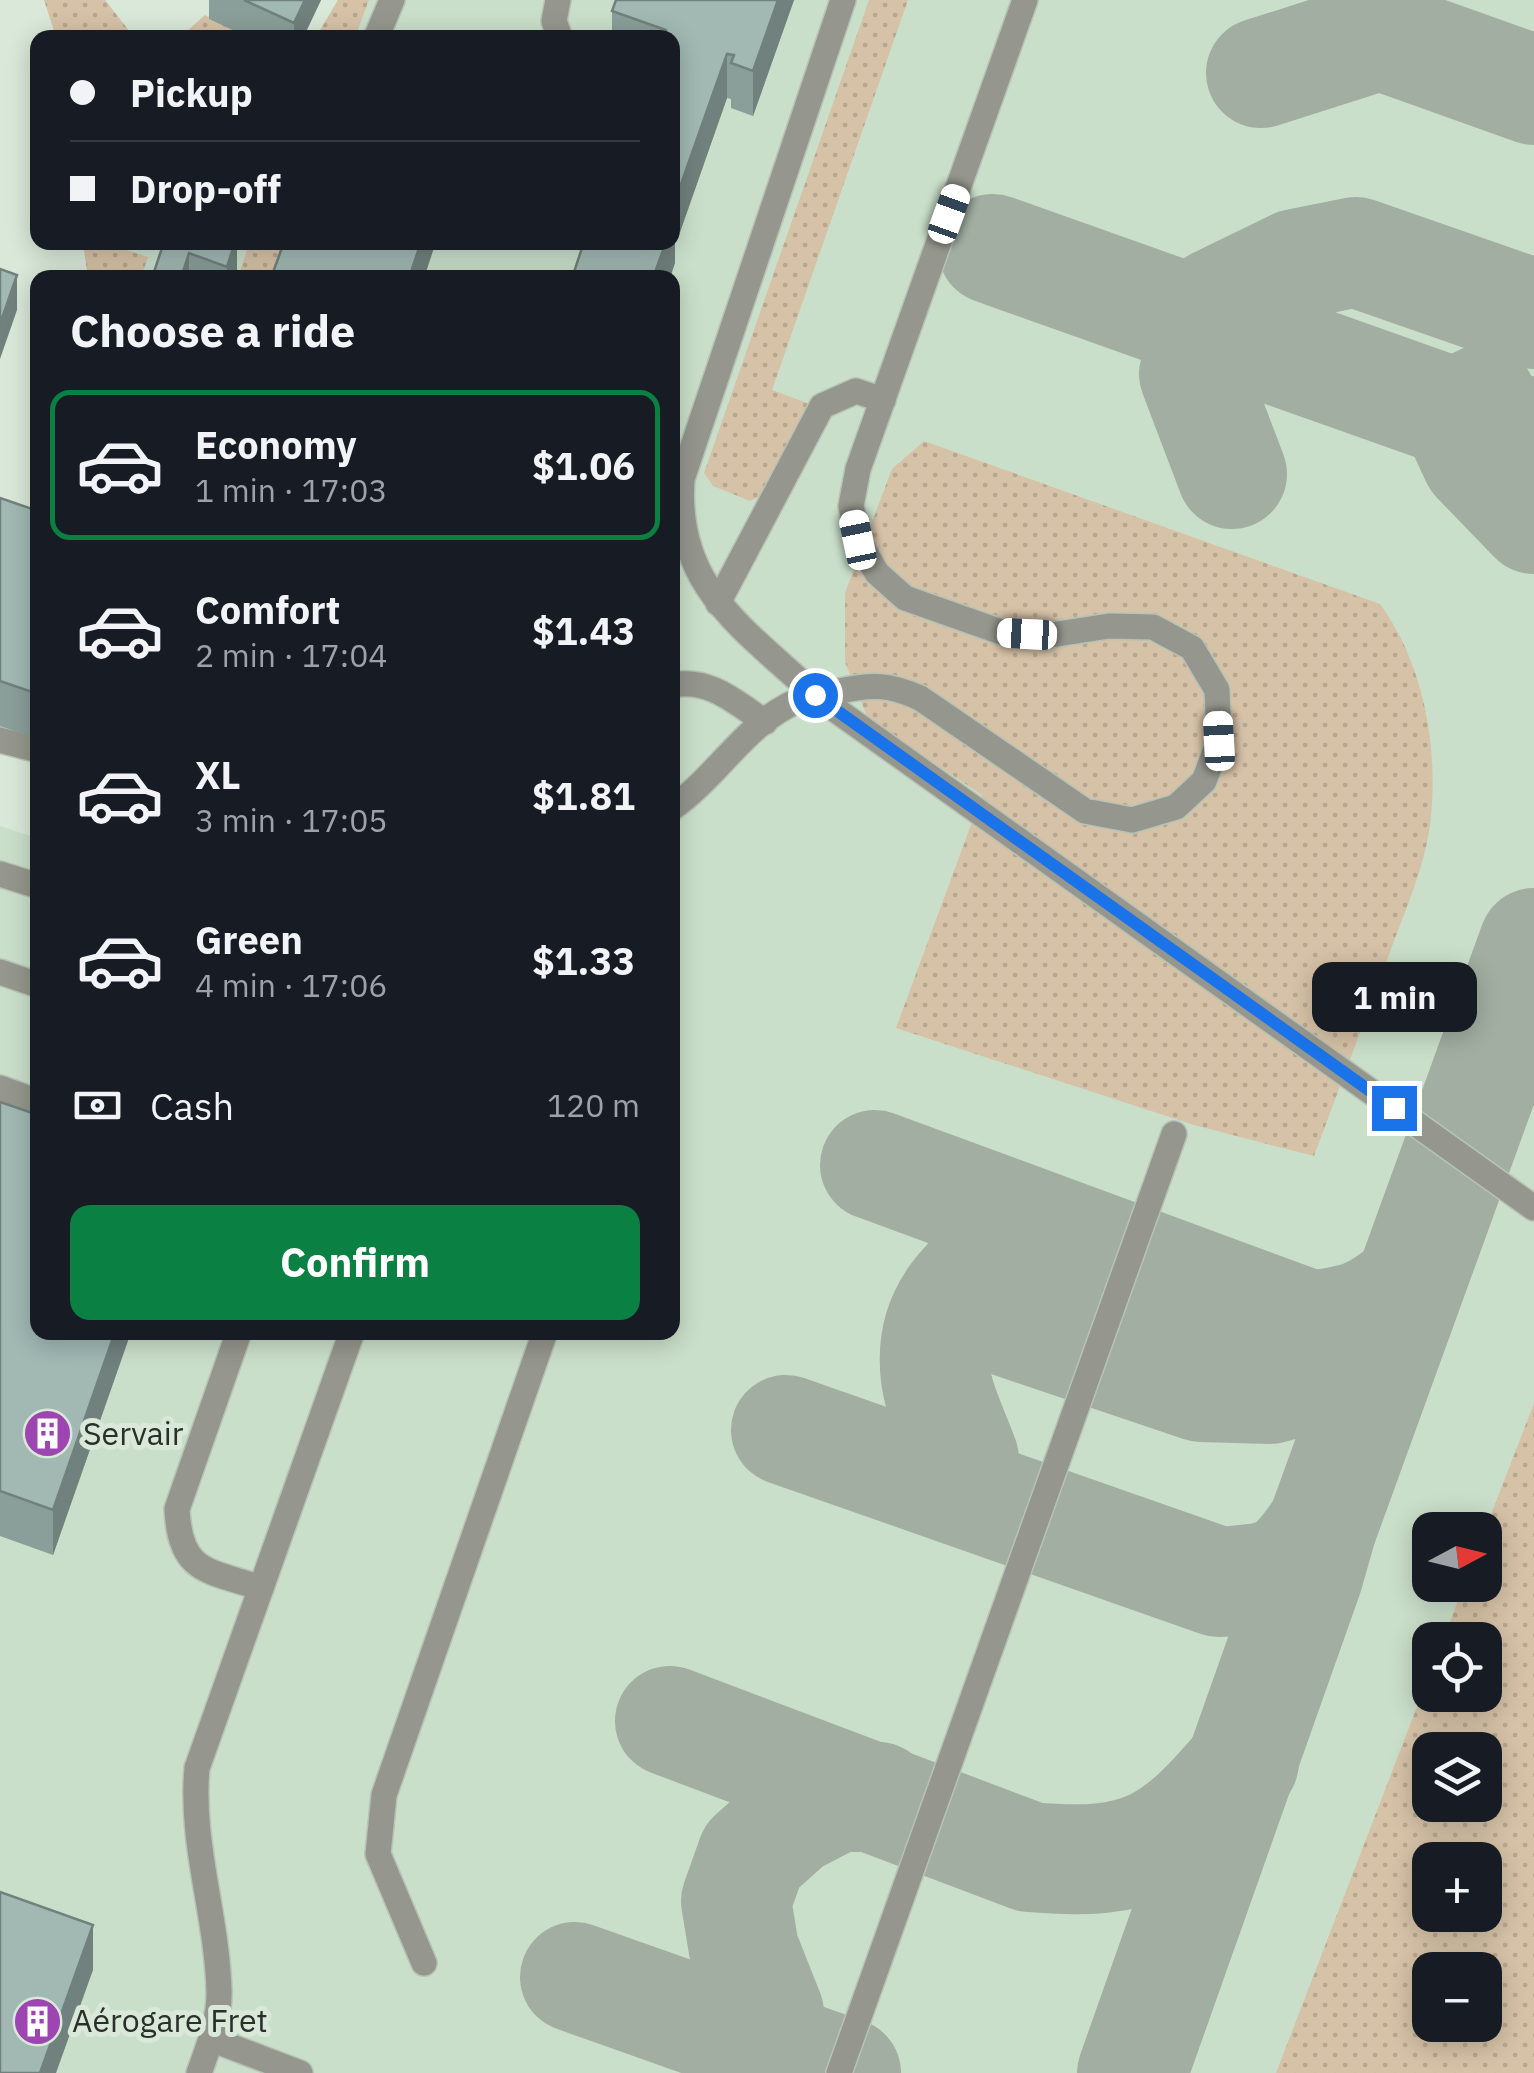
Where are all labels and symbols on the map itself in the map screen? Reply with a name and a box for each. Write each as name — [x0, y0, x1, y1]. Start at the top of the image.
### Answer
car — [925, 181, 973, 247]
car — [837, 508, 879, 572]
car — [996, 617, 1058, 651]
route start — [793, 673, 838, 718]
car — [1202, 710, 1236, 772]
callout: 1 min — [1312, 963, 1476, 1033]
route end — [1372, 1086, 1417, 1131]
building icon: Servair — [22, 1408, 74, 1460]
place label: Servair — [83, 1412, 184, 1454]
north arrow — [1412, 1512, 1502, 1602]
building icon: Aérogare Fret — [11, 1995, 63, 2047]
place label: Aérogare Fret — [72, 1999, 268, 2041]

